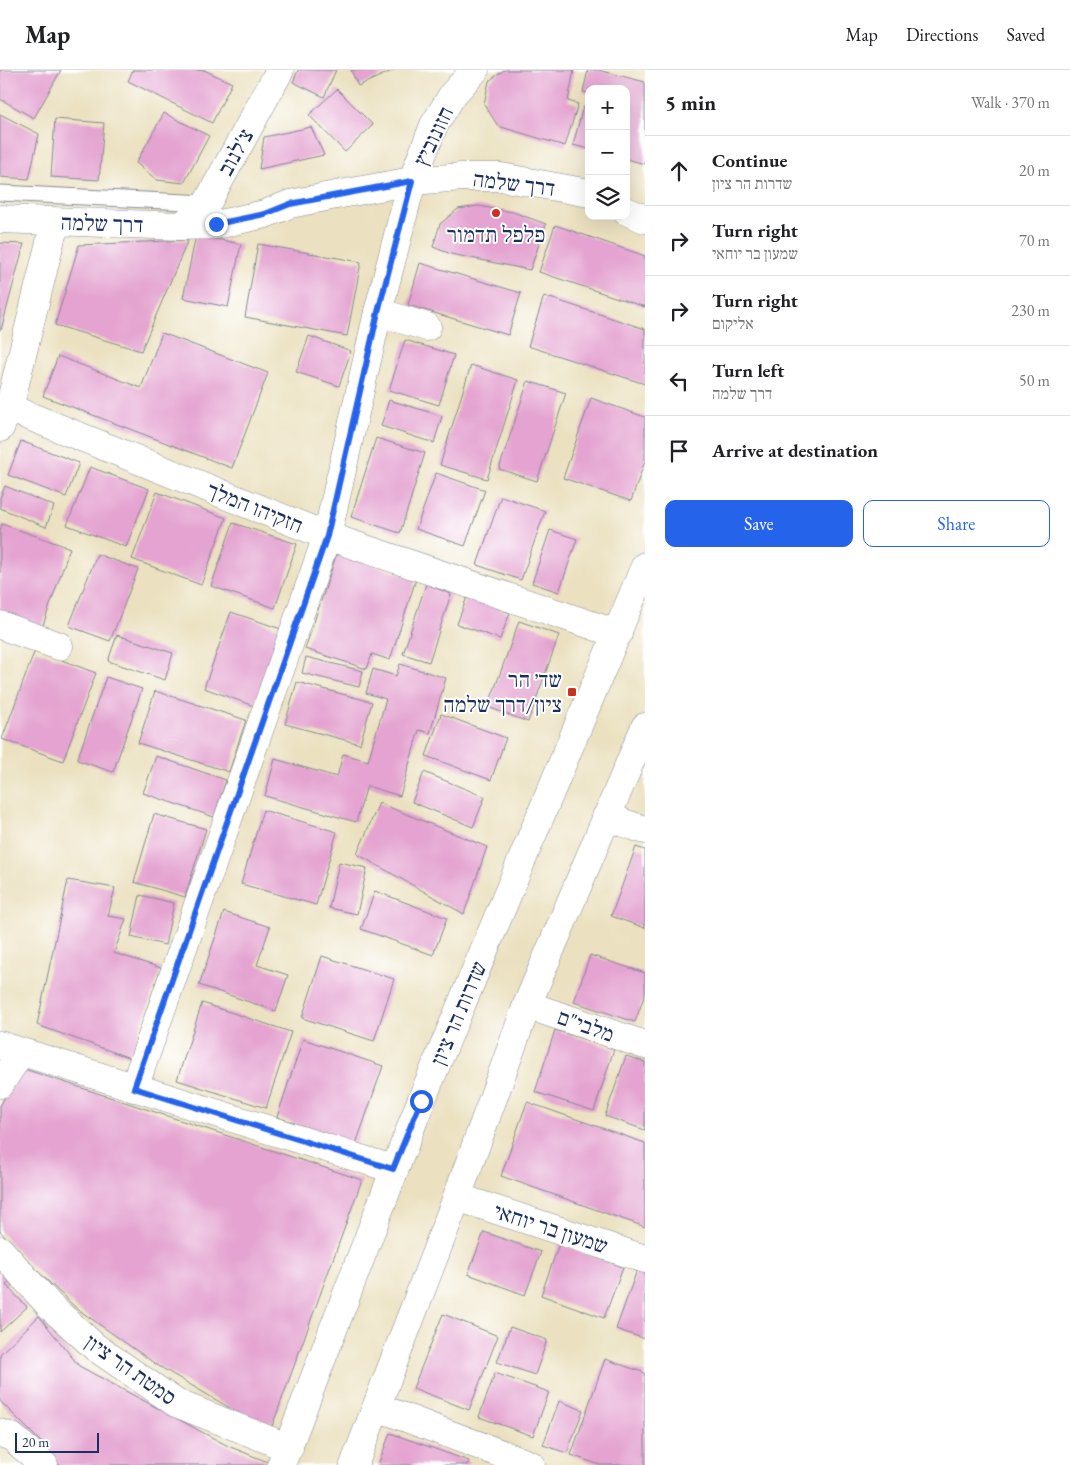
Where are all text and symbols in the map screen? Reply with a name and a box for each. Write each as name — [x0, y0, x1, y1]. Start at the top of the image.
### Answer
text: Map — [25, 19, 70, 50]
text: Map — [846, 23, 878, 46]
text: Directions — [906, 23, 978, 46]
text: Saved — [1006, 23, 1045, 46]
map controls — [585, 85, 630, 220]
button: + — [585, 85, 630, 130]
text: 5 min — [665, 89, 716, 116]
text: Walk · 370 m — [971, 92, 1050, 113]
street label: חזונוביץ — [407, 102, 460, 171]
street label: צ'לנוב — [211, 124, 260, 181]
button: − — [585, 130, 630, 175]
text: Continue — [712, 148, 787, 173]
icon: ahead — [665, 157, 693, 185]
text: 20 m — [1019, 160, 1050, 181]
street label: דרך שלמה — [471, 164, 557, 203]
text: שדרות הר ציון — [712, 173, 792, 194]
button: layers — [585, 175, 630, 220]
marker: פלפל תדמור — [490, 207, 502, 219]
street label: דרך שלמה — [60, 208, 144, 239]
route end — [205, 213, 228, 236]
text: Turn right — [712, 218, 798, 243]
place label: פלפל תדמור — [447, 220, 545, 249]
icon: right — [665, 227, 693, 255]
text: 70 m — [1019, 230, 1050, 251]
text: שמעון בר יוחאי — [712, 243, 798, 264]
text: Turn right — [712, 288, 798, 313]
icon: right — [665, 297, 693, 325]
text: 230 m — [1011, 300, 1050, 321]
text: אליקום — [712, 313, 754, 334]
text: Turn left — [712, 358, 784, 383]
icon: left — [665, 367, 693, 395]
text: 50 m — [1019, 370, 1050, 391]
text: דרך שלמה — [712, 383, 772, 404]
icon: arrive — [665, 437, 693, 465]
text: Arrive at destination — [712, 438, 878, 463]
street label: חזקיהו המלך — [202, 475, 307, 540]
button: Save — [665, 500, 853, 547]
button: Share — [863, 500, 1050, 547]
place label: שד׳ הר ציון/דרך שלמה — [443, 665, 562, 719]
marker: שד׳ הר ציון/דרך שלמה — [566, 686, 578, 698]
street label: שדרות הר ציון — [424, 957, 493, 1070]
street label: מלבי"ם — [554, 1002, 618, 1049]
route start — [410, 1090, 433, 1113]
street label: שמעון בר יוחאי — [490, 1196, 612, 1261]
street label: סמטת הר ציון — [79, 1327, 182, 1412]
scale bar — [15, 1430, 99, 1453]
text: 20 m — [22, 1433, 49, 1451]

